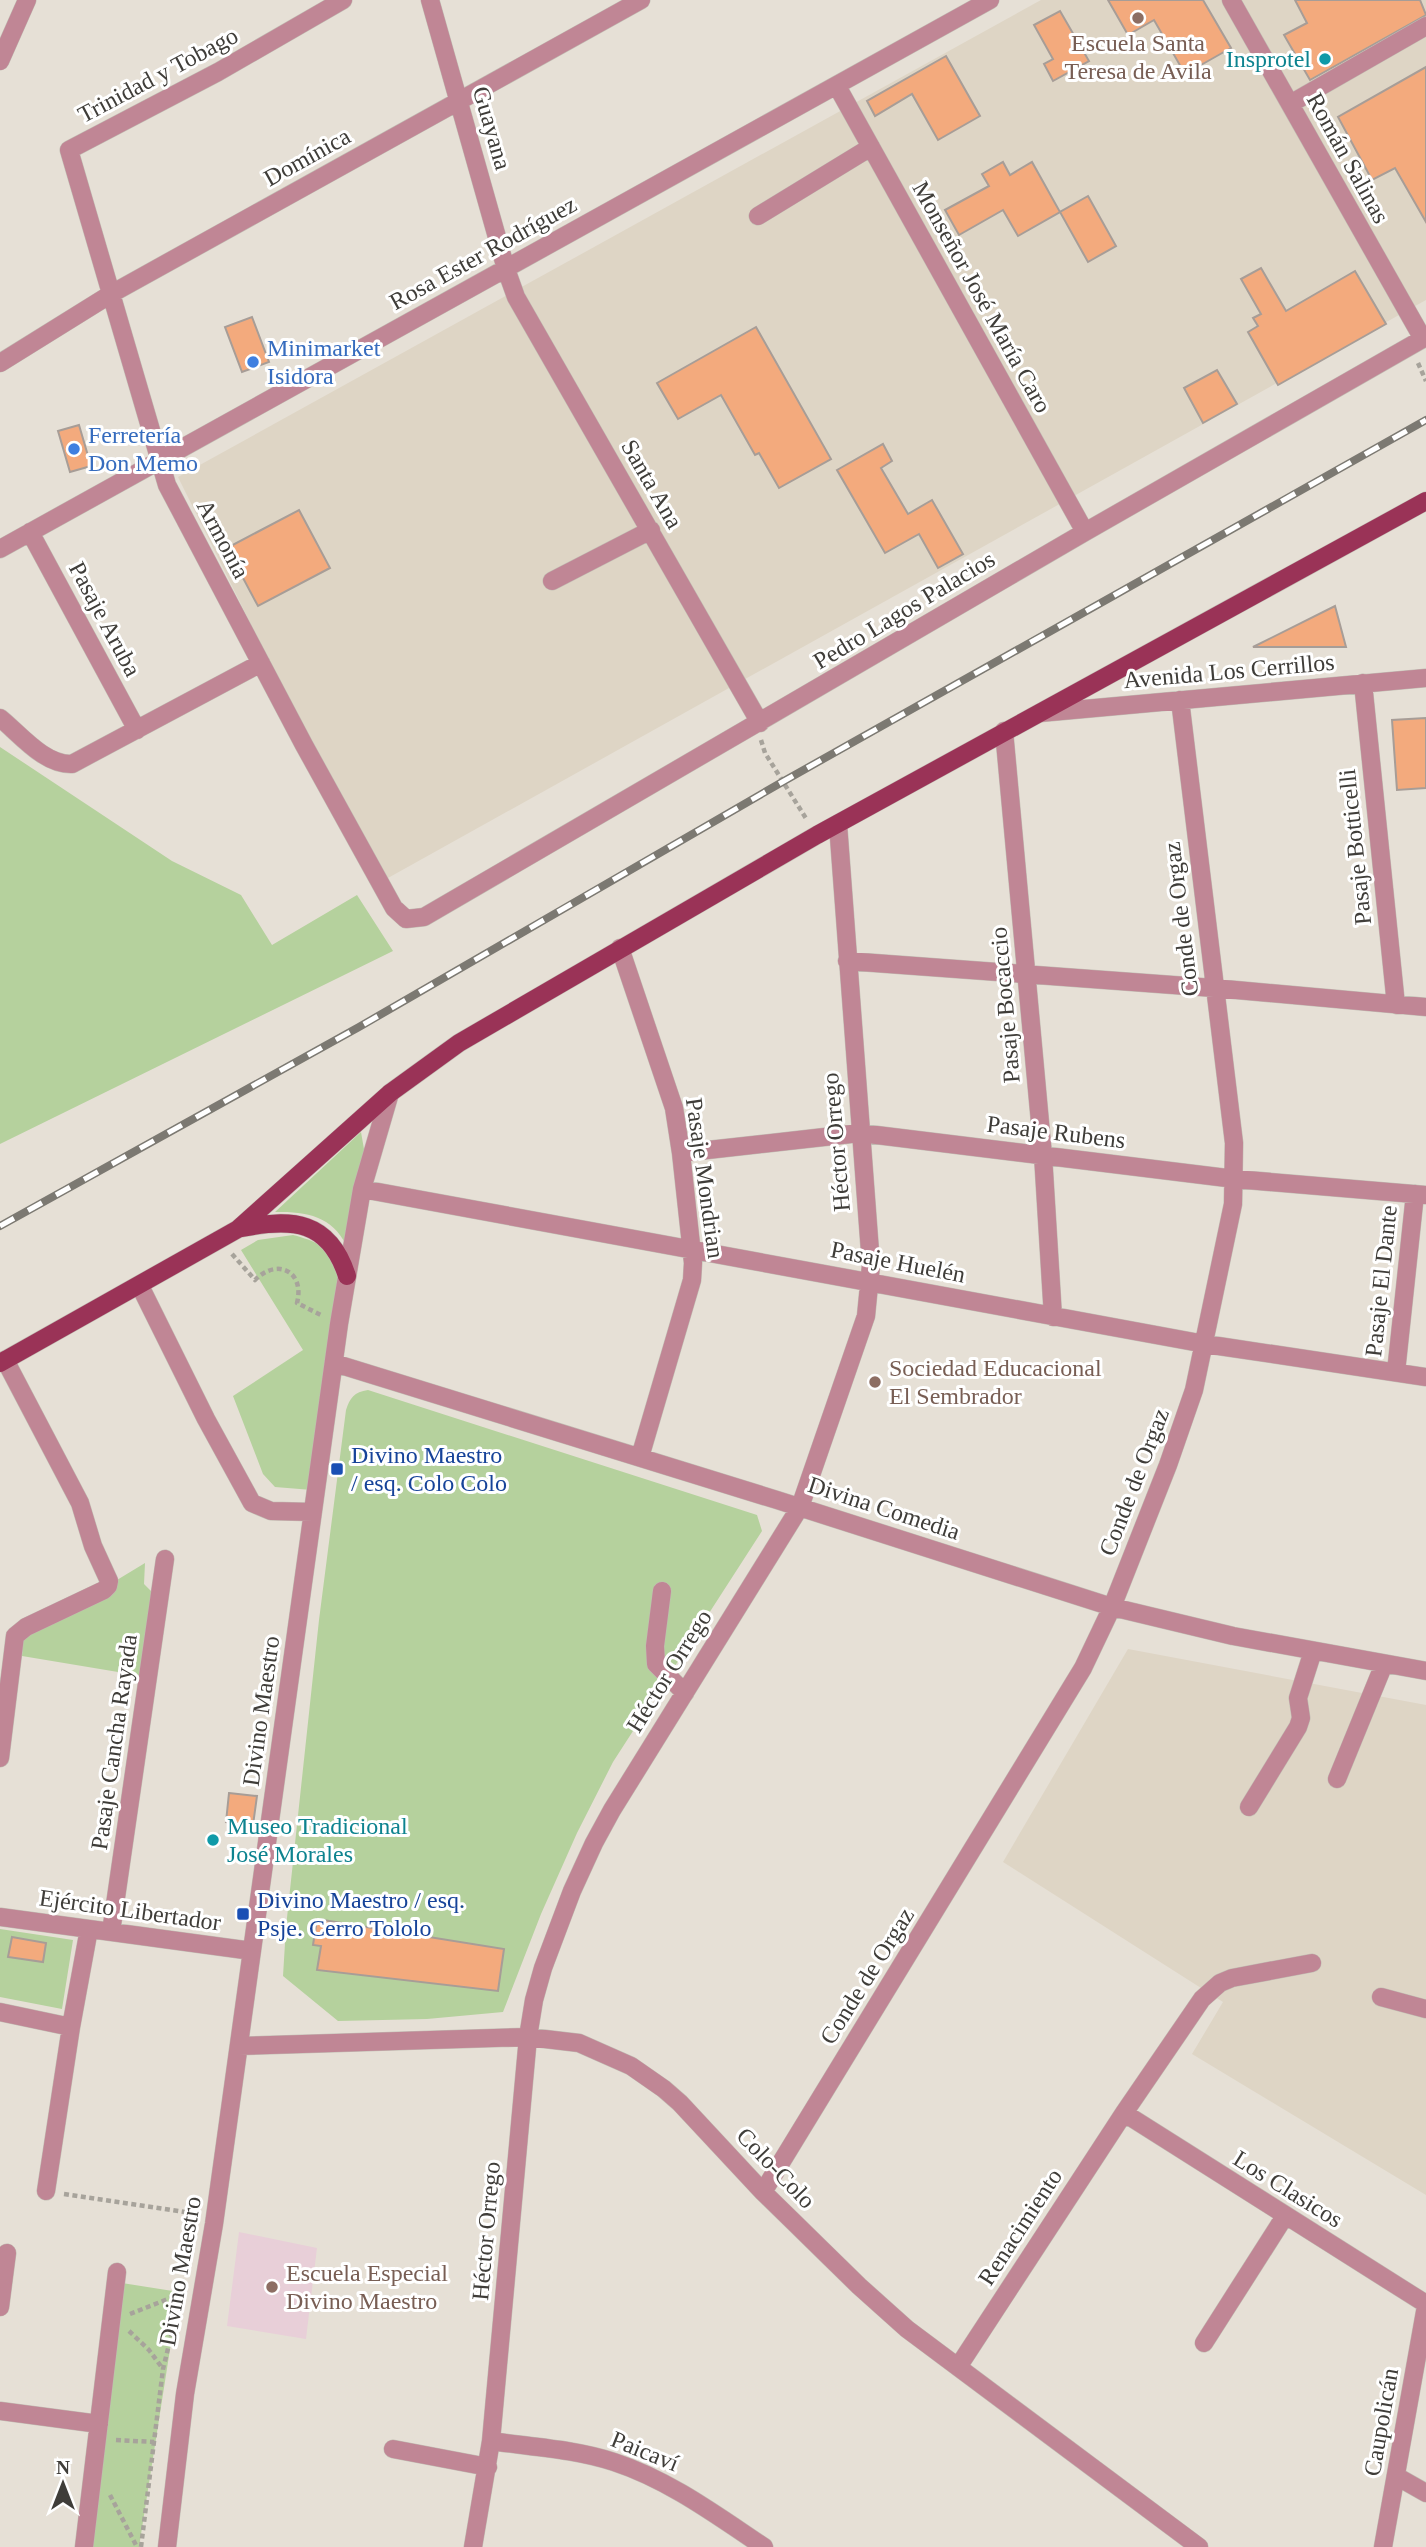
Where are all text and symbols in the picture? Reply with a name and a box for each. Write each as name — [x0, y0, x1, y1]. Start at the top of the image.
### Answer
marker: Escuela Santa Teresa de Avila — [1130, 10, 1146, 26]
street label: Trinidad y Tobago — [74, 22, 242, 128]
place label: Escuela Santa Teresa de Avila — [1064, 30, 1212, 84]
place label: Insprotel — [1226, 46, 1311, 72]
marker: Insprotel — [1317, 51, 1333, 67]
street label: Guayana — [468, 83, 516, 173]
street label: Román Salinas — [1302, 88, 1394, 228]
street label: Domínica — [259, 123, 355, 191]
street label: Monseñor José María Caro — [907, 177, 1057, 417]
street label: Rosa Ester Rodríguez — [385, 191, 581, 315]
place label: Minimarket Isidora — [267, 335, 381, 389]
marker: Minimarket Isidora — [245, 354, 261, 370]
place label: Ferretería Don Memo — [88, 422, 198, 476]
street label: Santa Ana — [616, 435, 688, 533]
marker: Ferretería Don Memo — [66, 441, 82, 457]
street label: Armonía — [191, 495, 255, 583]
street label: Pedro Lagos Palacios — [809, 546, 999, 674]
street label: Pasaje Aruba — [64, 557, 146, 681]
street label: Avenida Los Cerrillos — [1123, 649, 1335, 693]
street label: Pasaje Botticelli — [1334, 767, 1376, 926]
street label: Conde de Orgaz — [1159, 840, 1203, 998]
street label: Pasaje Bocaccio — [985, 926, 1025, 1084]
street label: Héctor Orrego — [817, 1071, 855, 1213]
street label: Pasaje Mondrian — [681, 1096, 729, 1260]
street label: Pasaje Rubens — [985, 1111, 1127, 1153]
street label: Pasaje El Dante — [1360, 1204, 1402, 1358]
street label: Pasaje Huelén — [828, 1236, 968, 1288]
place label: Sociedad Educacional El Sembrador — [889, 1355, 1102, 1409]
marker: Sociedad Educacional El Sembrador — [867, 1374, 883, 1390]
street label: Conde de Orgaz — [1094, 1405, 1174, 1559]
place label: Divino Maestro / esq. Colo Colo — [351, 1442, 507, 1496]
marker: Divino Maestro / esq. Colo Colo — [329, 1461, 345, 1477]
street label: Divina Comedia — [805, 1471, 963, 1545]
street label: Héctor Orrego — [621, 1605, 717, 1737]
street label: Pasaje Cancha Rayada — [86, 1632, 142, 1851]
street label: Divino Maestro — [238, 1634, 284, 1788]
place label: Museo Tradicional José Morales — [227, 1813, 408, 1867]
marker: Museo Tradicional José Morales — [205, 1832, 221, 1848]
street label: Ejército Libertador — [37, 1884, 223, 1936]
place label: Divino Maestro / esq. Psje. Cerro Tololo — [257, 1887, 465, 1941]
street label: Conde de Orgaz — [815, 1903, 919, 2049]
marker: Divino Maestro / esq. Psje. Cerro Tololo — [235, 1906, 251, 1922]
street label: Colo-Colo — [731, 2123, 821, 2213]
street label: Los Clasicos — [1229, 2145, 1347, 2233]
street label: Héctor Orrego — [467, 2160, 505, 2302]
street label: Renacimiento — [973, 2164, 1067, 2290]
street label: Divino Maestro — [154, 2194, 206, 2348]
place label: Escuela Especial Divino Maestro — [286, 2260, 448, 2314]
marker: Escuela Especial Divino Maestro — [264, 2279, 280, 2295]
street label: Caupolicán — [1359, 2366, 1403, 2478]
street label: Paicaví — [607, 2426, 683, 2476]
north arrow — [28, 2449, 98, 2519]
text: N — [56, 2457, 70, 2478]

